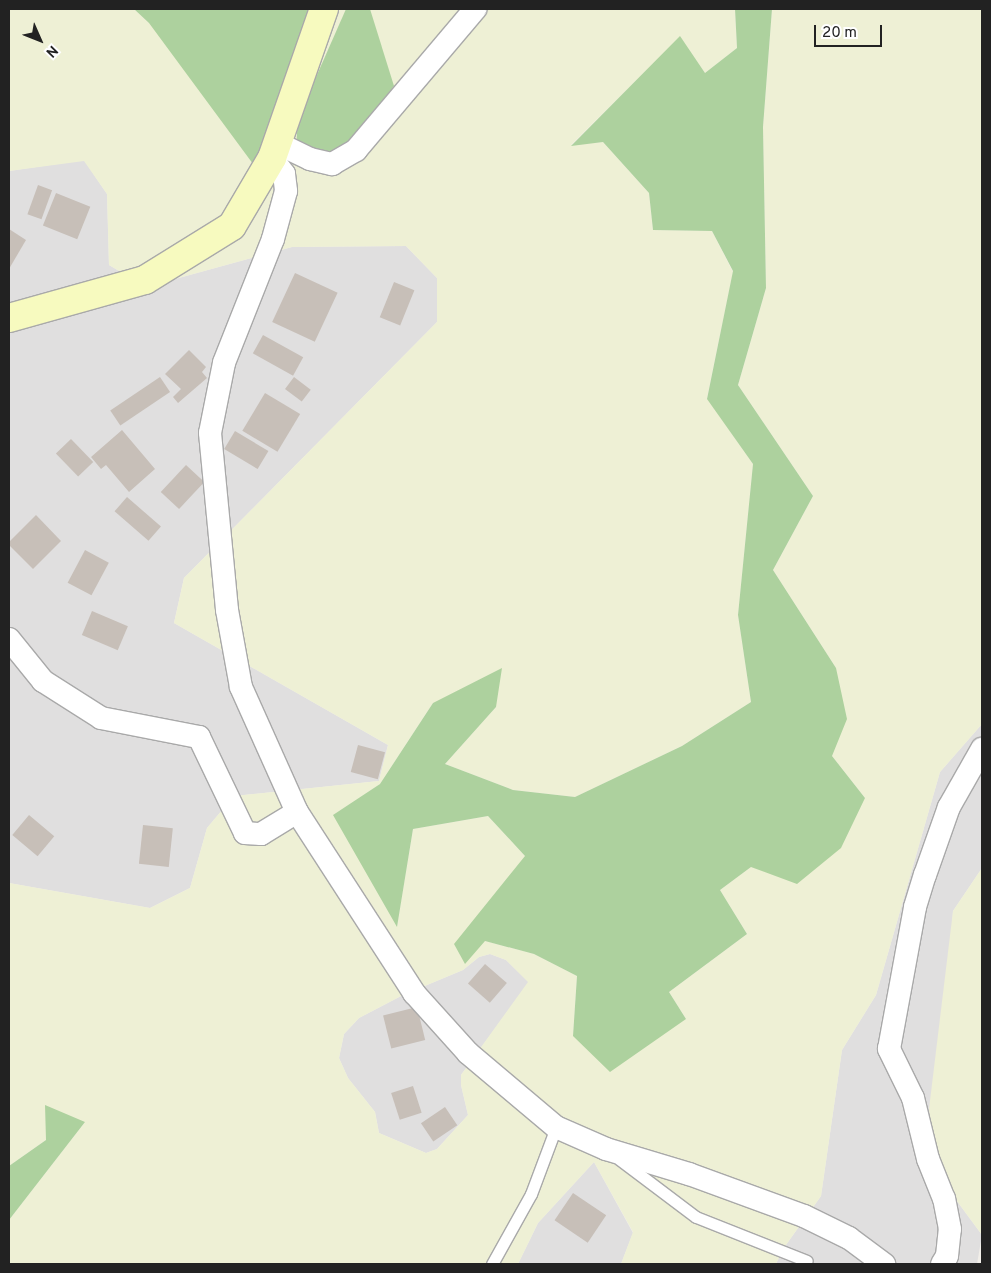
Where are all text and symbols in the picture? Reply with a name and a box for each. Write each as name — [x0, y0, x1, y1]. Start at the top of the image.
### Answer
north arrow — [15, 15, 65, 65]
scale bar — [816, 15, 884, 47]
text: 20 m — [822, 24, 857, 43]
text: N — [42, 41, 61, 60]

